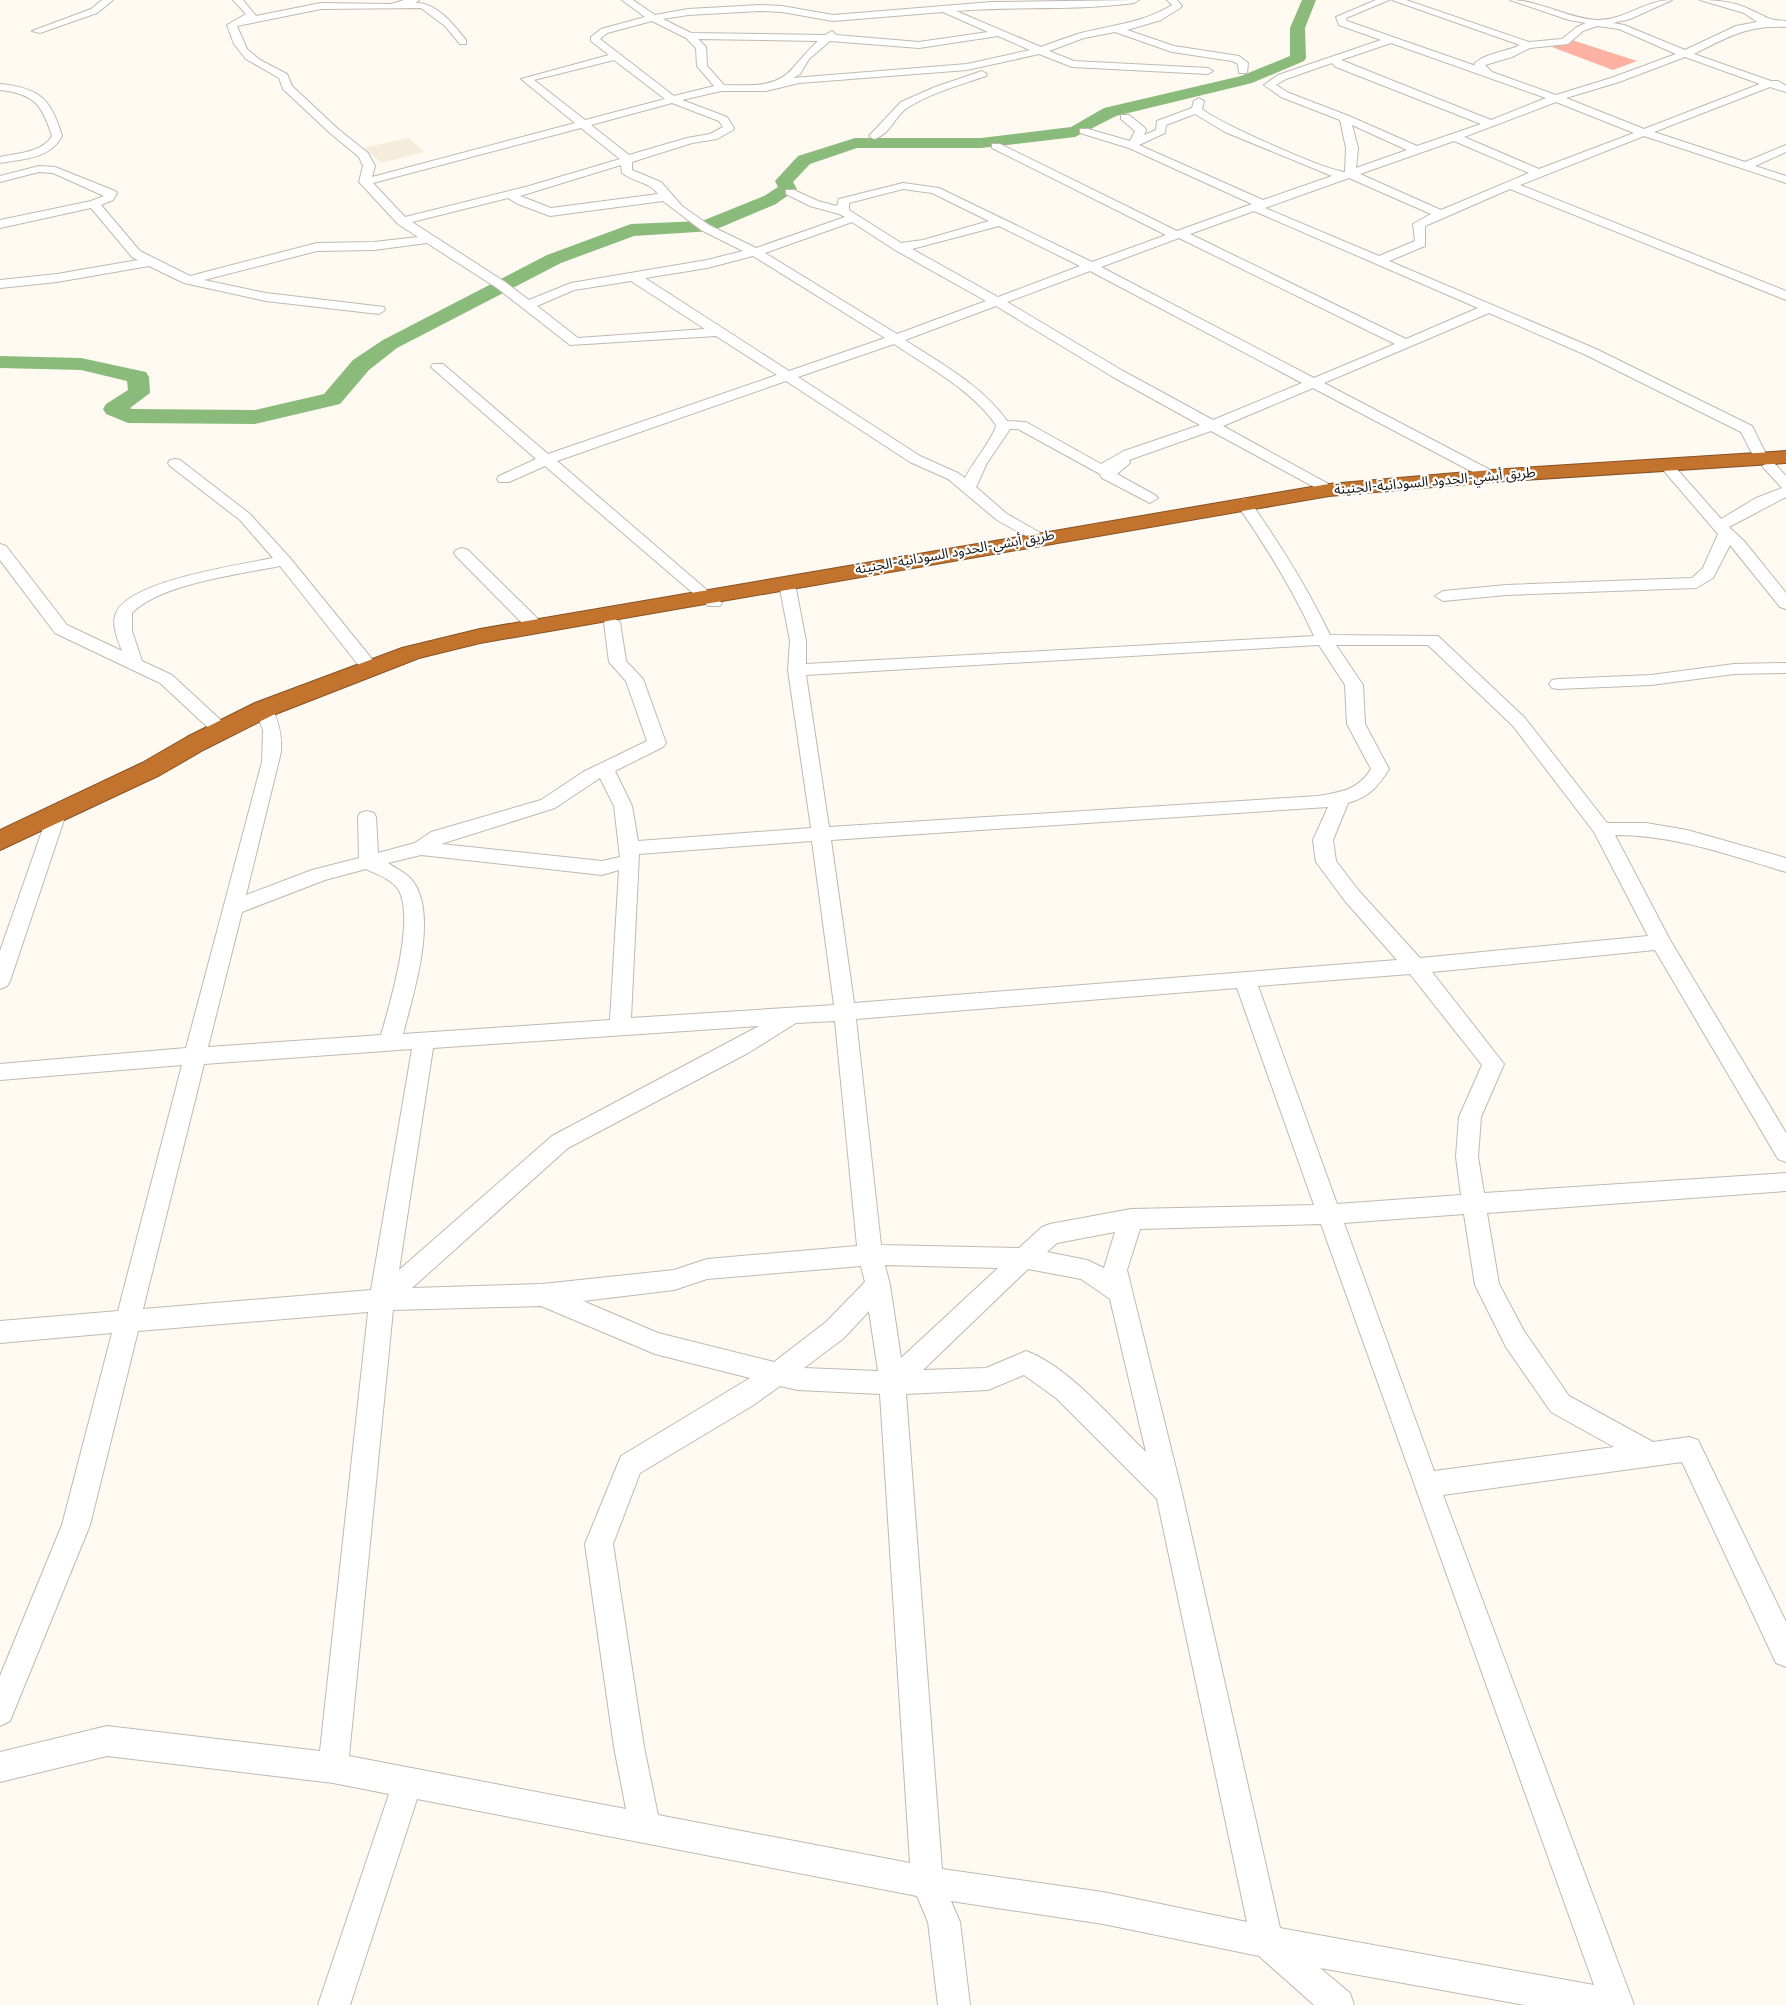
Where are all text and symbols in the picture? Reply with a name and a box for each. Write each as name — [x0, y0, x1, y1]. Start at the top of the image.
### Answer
street label: طريق أبشي-الحدود السودانية-الجنينة — [1333, 463, 1537, 501]
street label: طريق أبشي-الحدود السودانية-الجنينة — [854, 525, 1056, 580]

